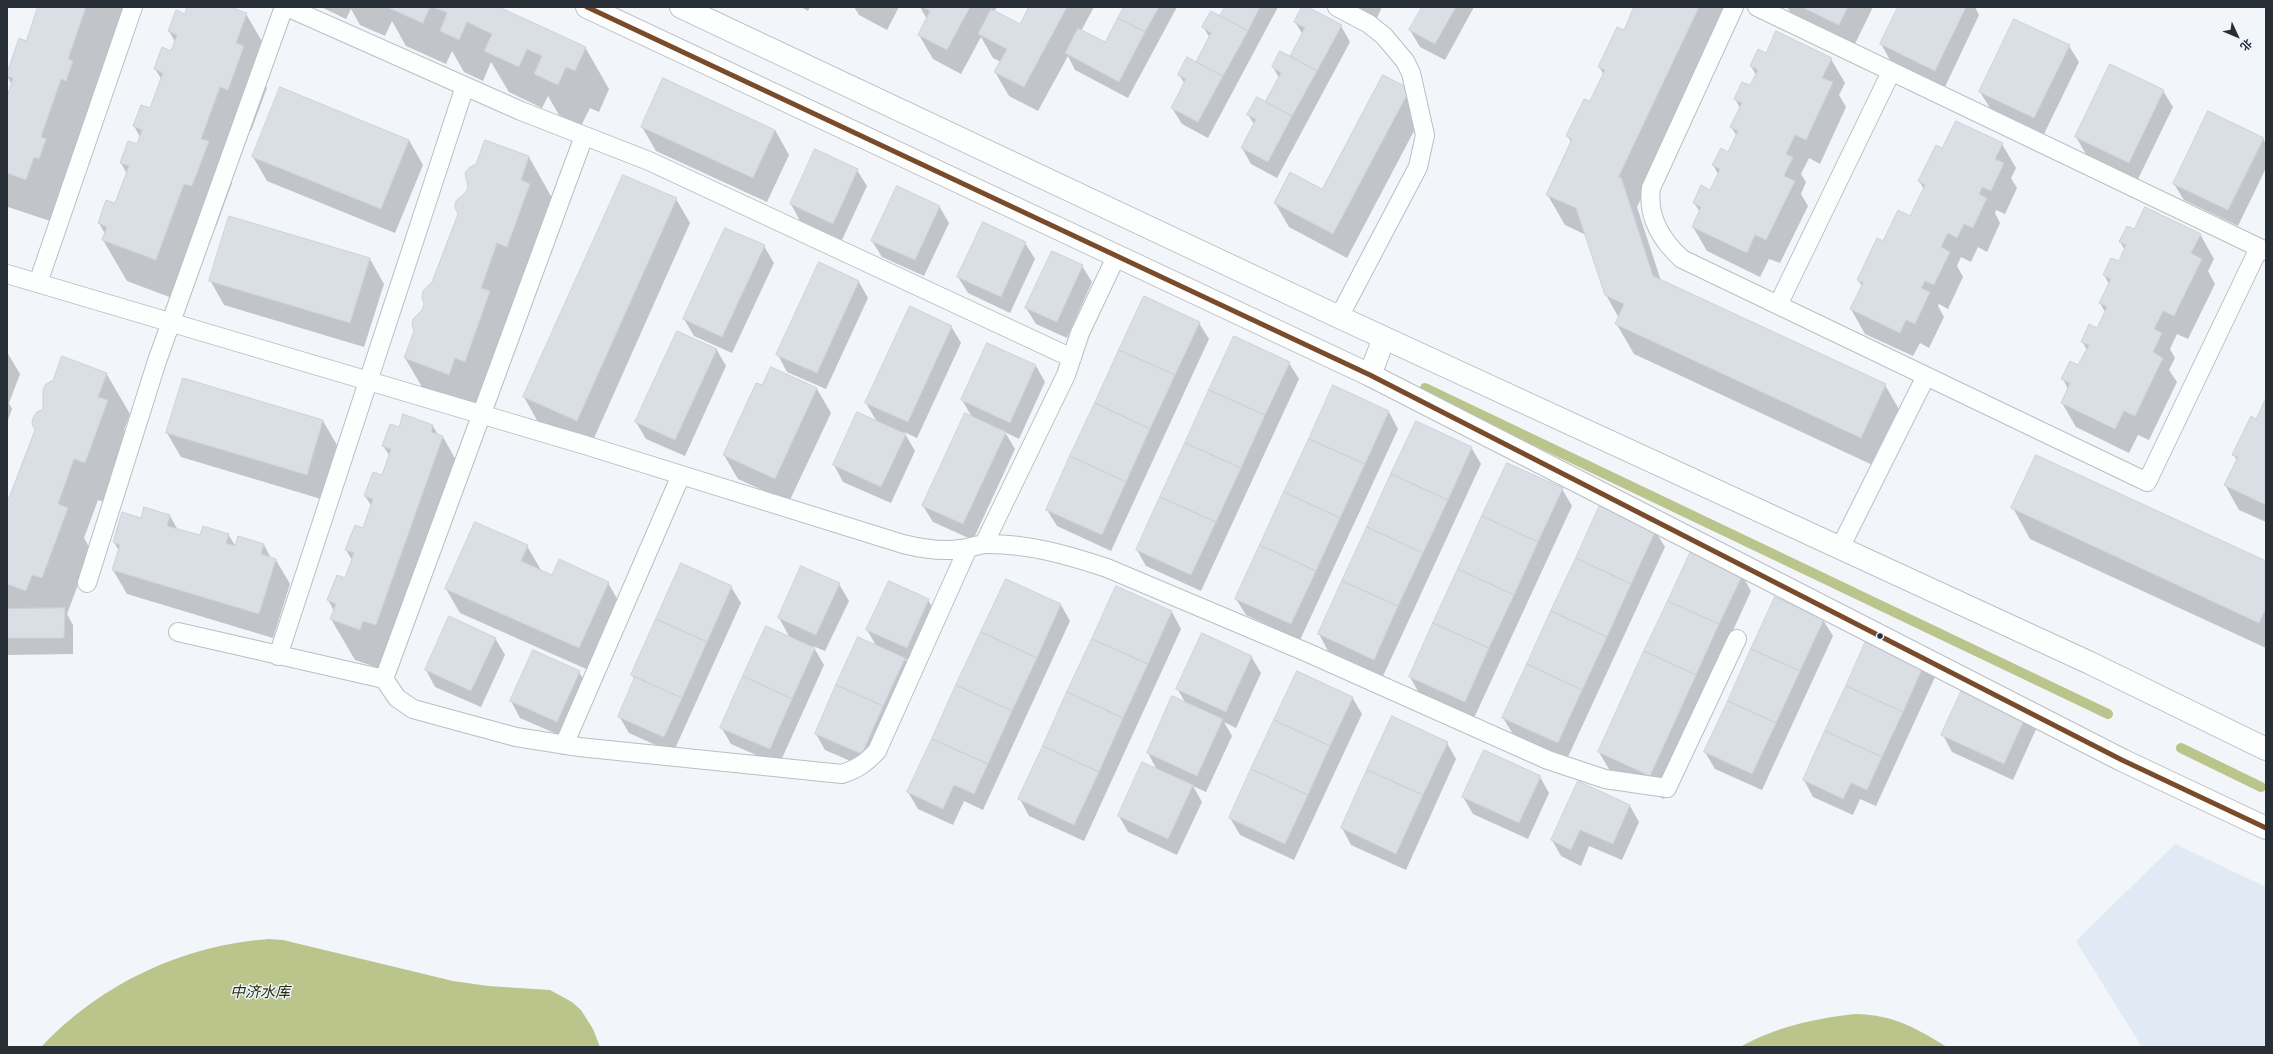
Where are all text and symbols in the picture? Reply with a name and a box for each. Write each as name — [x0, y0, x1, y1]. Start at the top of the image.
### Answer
north arrow — [2217, 16, 2257, 56]
text: 北 — [2237, 36, 2254, 53]
unlabelled marker — [1875, 631, 1885, 641]
water label: 中济水库 — [230, 984, 290, 1002]

